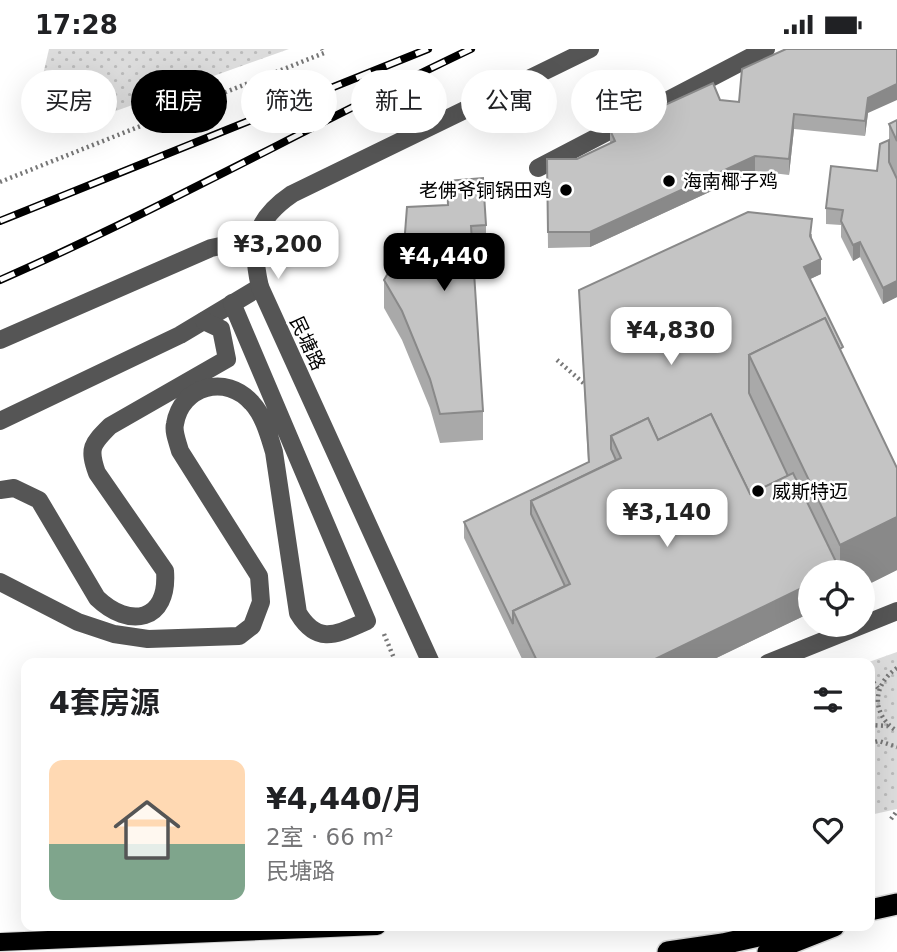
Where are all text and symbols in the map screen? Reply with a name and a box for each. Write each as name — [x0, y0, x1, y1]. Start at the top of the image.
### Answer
text: 17:28 — [35, 10, 118, 40]
chip: 买房 — [21, 70, 117, 133]
chip: 租房 — [131, 70, 227, 133]
chip: 筛选 — [241, 70, 337, 133]
chip: 新上 — [351, 70, 447, 133]
chip: 公寓 — [461, 70, 557, 133]
chip: 住宅 — [571, 70, 667, 133]
place label: 海南椰子鸡 — [683, 170, 778, 192]
marker: 海南椰子鸡 — [661, 173, 677, 189]
place label: 老佛爷铜锅田鸡 — [419, 179, 552, 201]
marker: 老佛爷铜锅田鸡 — [558, 182, 574, 198]
pin: ¥3,200 — [221, 222, 335, 281]
text: ¥3,200 — [234, 231, 322, 257]
pin: ¥4,440 — [387, 233, 501, 293]
text: ¥4,440 — [400, 243, 488, 269]
pin: ¥4,830 — [614, 307, 728, 367]
street label: 民塘路 — [286, 313, 330, 373]
text: ¥4,830 — [627, 317, 715, 343]
place label: 威斯特迈 — [772, 480, 848, 502]
marker: 威斯特迈 — [750, 483, 766, 499]
pin: ¥3,140 — [610, 489, 724, 549]
text: ¥3,140 — [623, 499, 711, 525]
map controls — [798, 560, 875, 637]
button: locate — [798, 560, 875, 637]
icon: filters — [809, 681, 847, 719]
text: 4套房源 — [49, 685, 160, 720]
text: ¥4,440/月 — [266, 781, 423, 816]
icon: home — [105, 788, 189, 872]
icon: heart — [809, 811, 847, 849]
text: 2室 · 66 m² — [266, 824, 394, 850]
text: 民塘路 — [266, 858, 335, 884]

